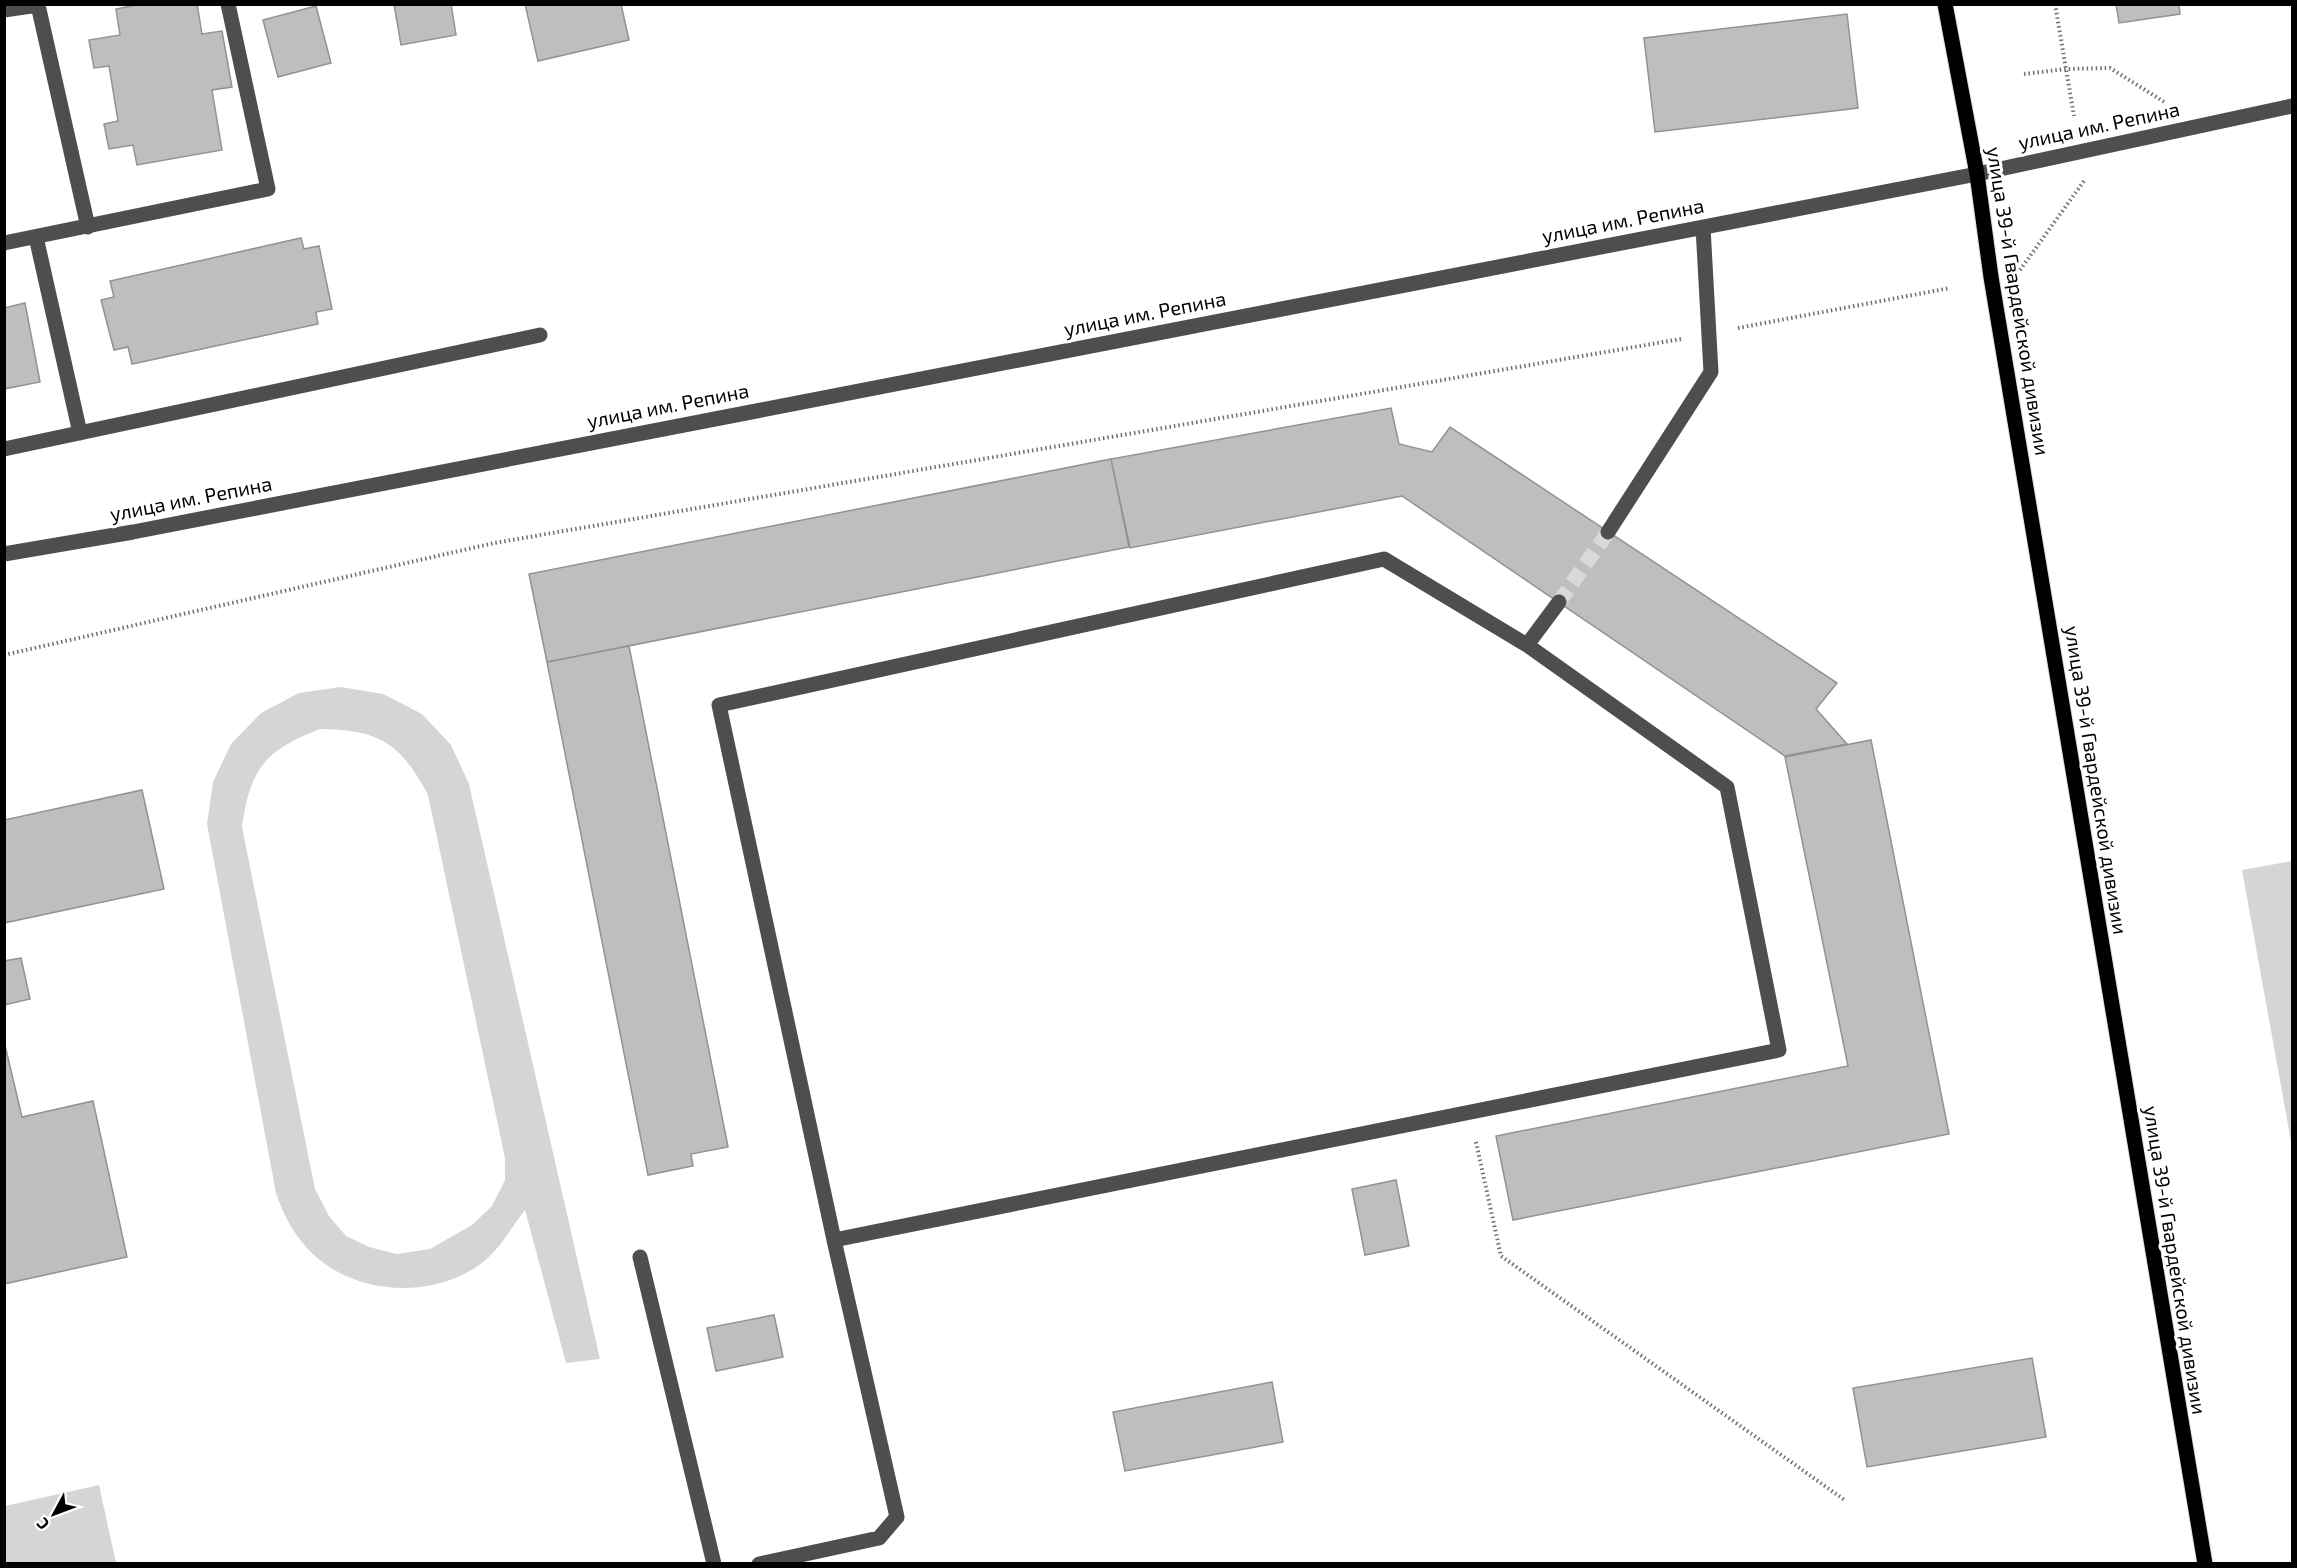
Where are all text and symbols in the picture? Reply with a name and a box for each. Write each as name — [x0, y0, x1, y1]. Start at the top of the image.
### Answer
street label: улица им. Репина — [2016, 96, 2182, 155]
street label: улица 39-й Гвардейской дивизии — [1982, 145, 2055, 457]
street label: улица им. Репина — [1540, 193, 1706, 248]
street label: улица им. Репина — [1062, 286, 1228, 341]
street label: улица им. Репина — [585, 378, 751, 433]
street label: улица им. Репина — [108, 471, 274, 526]
street label: улица 39-й Гвардейской дивизии — [2060, 624, 2133, 936]
street label: улица 39-й Гвардейской дивизии — [2139, 1104, 2212, 1416]
north arrow — [24, 1484, 84, 1544]
text: С — [32, 1514, 53, 1534]

